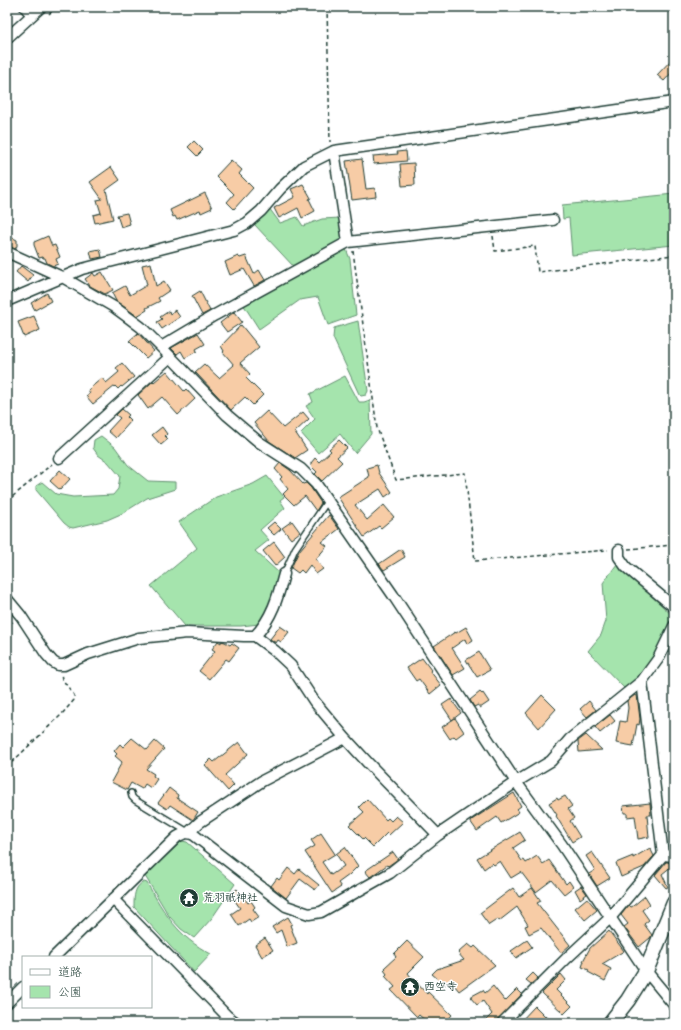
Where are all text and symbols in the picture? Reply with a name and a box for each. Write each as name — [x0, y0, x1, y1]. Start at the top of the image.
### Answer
temple icon: 荒羽祇神社 — [178, 887, 200, 909]
place label: 荒羽祇神社 — [203, 889, 258, 907]
legend — [22, 956, 152, 1008]
text: 道路 — [58, 963, 82, 982]
temple icon: 西空寺 — [399, 976, 421, 998]
place label: 西空寺 — [424, 978, 457, 996]
text: 公園 — [58, 983, 82, 1002]

